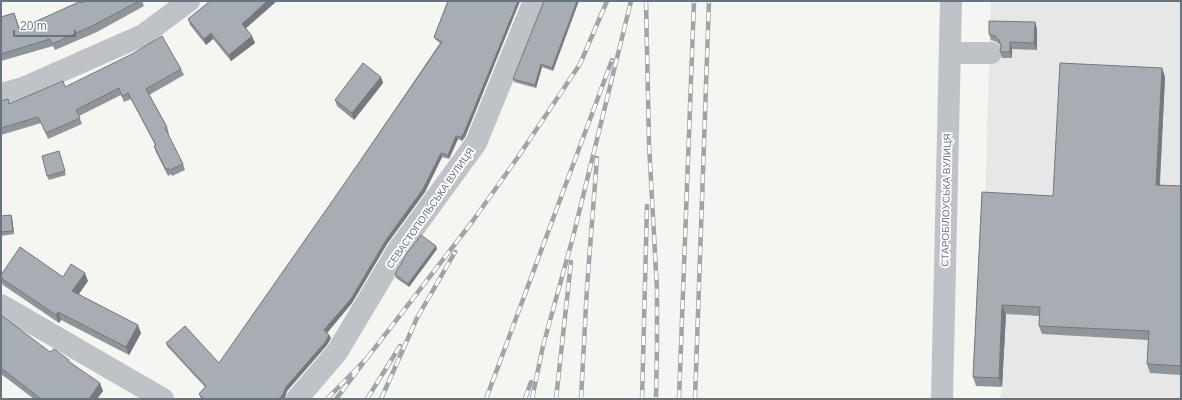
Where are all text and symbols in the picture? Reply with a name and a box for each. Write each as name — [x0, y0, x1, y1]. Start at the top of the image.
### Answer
scale bar — [14, 12, 75, 38]
text: 20 m — [20, 19, 47, 33]
street label: СТАРОБІЛОУСЬКА ВУЛИЦЯ — [939, 133, 953, 267]
street label: СЕВАСТОПОЛЬСЬКА ВУЛИЦЯ — [384, 146, 476, 270]

